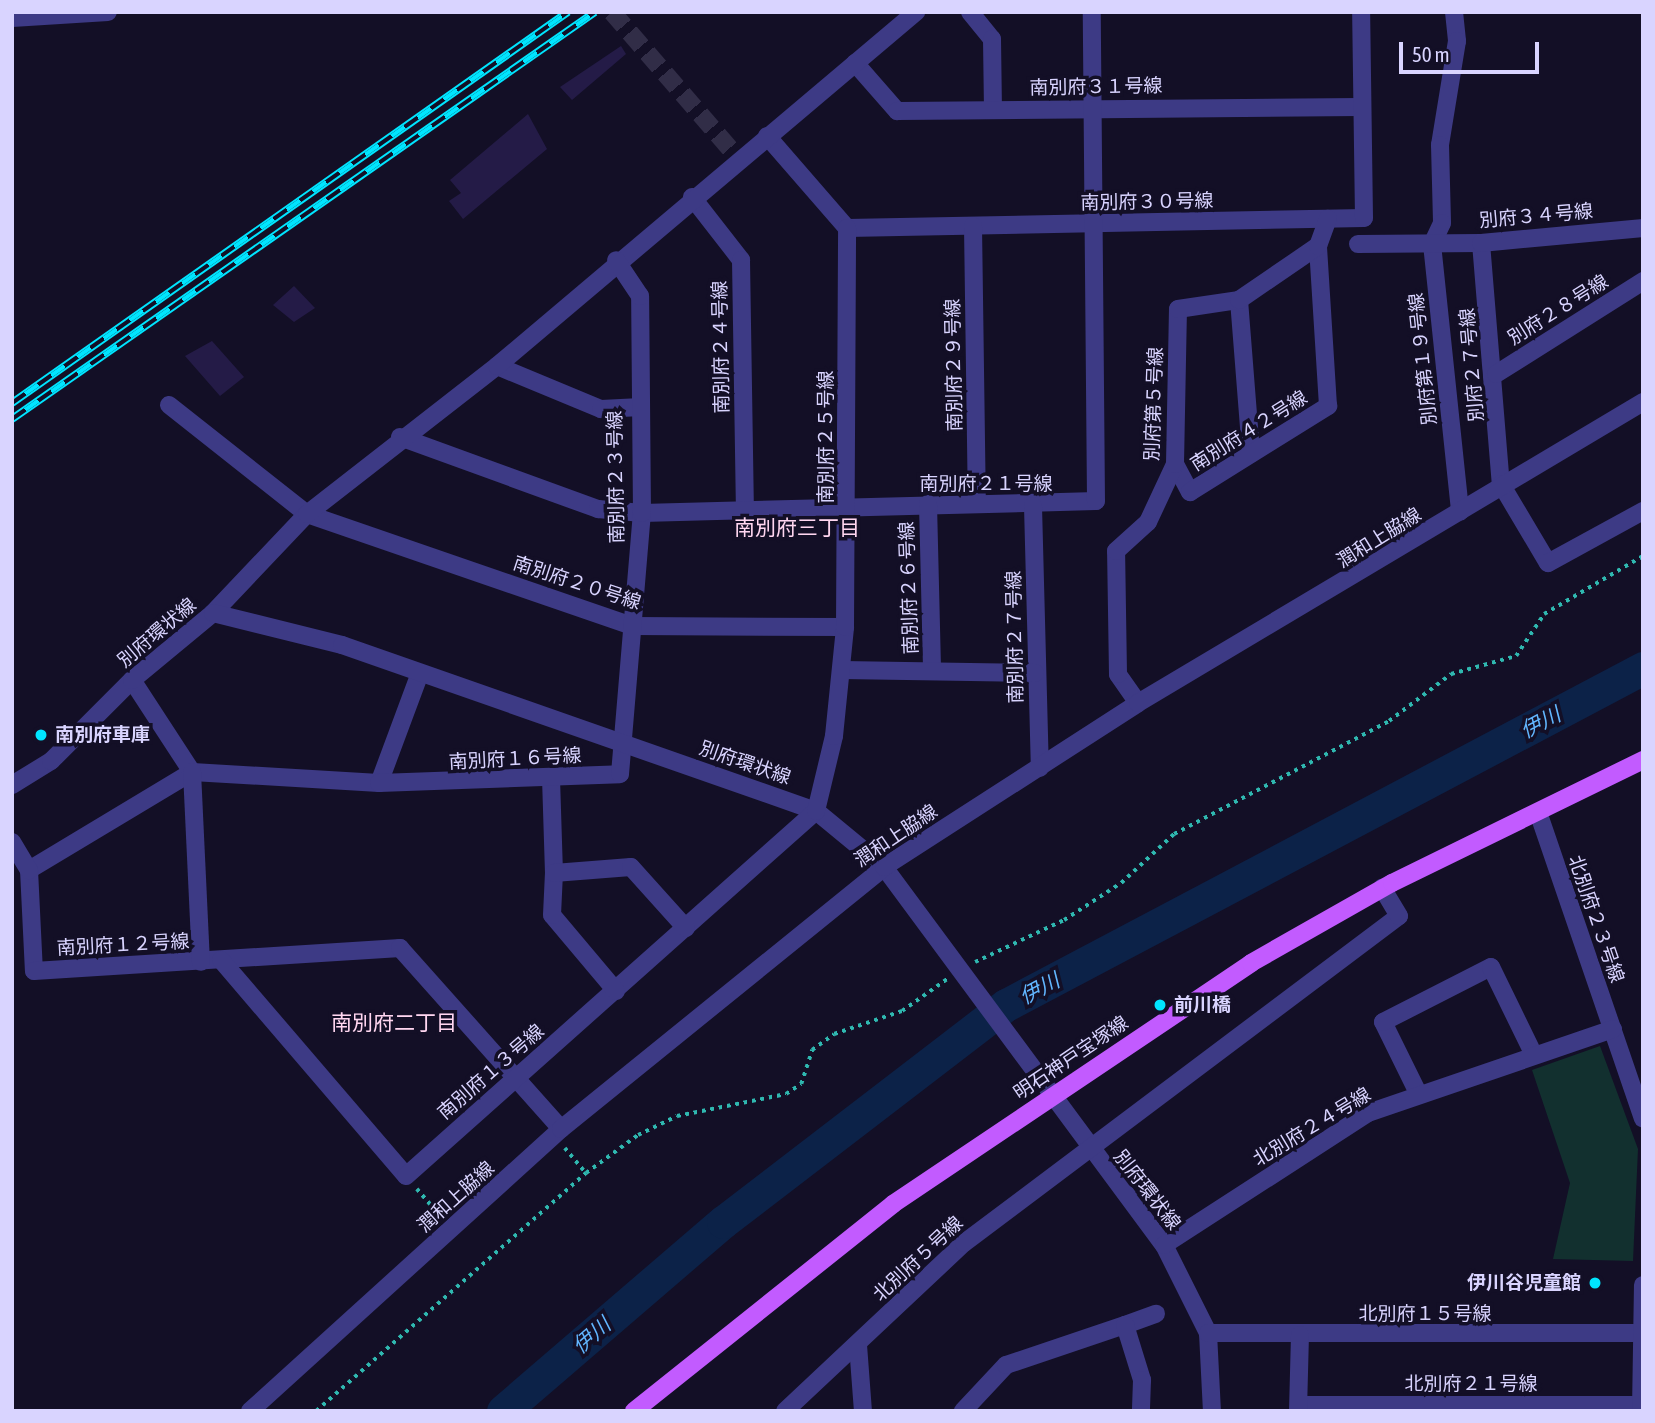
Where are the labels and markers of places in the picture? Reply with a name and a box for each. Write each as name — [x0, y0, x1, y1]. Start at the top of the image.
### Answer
place label: 南別府車庫 — [55, 724, 150, 746]
marker: 南別府車庫 — [33, 727, 49, 743]
place label: 前川橋 — [1174, 994, 1231, 1016]
marker: 前川橋 — [1152, 997, 1168, 1013]
place label: 伊川谷児童館 — [1467, 1272, 1581, 1294]
marker: 伊川谷児童館 — [1587, 1275, 1603, 1291]

